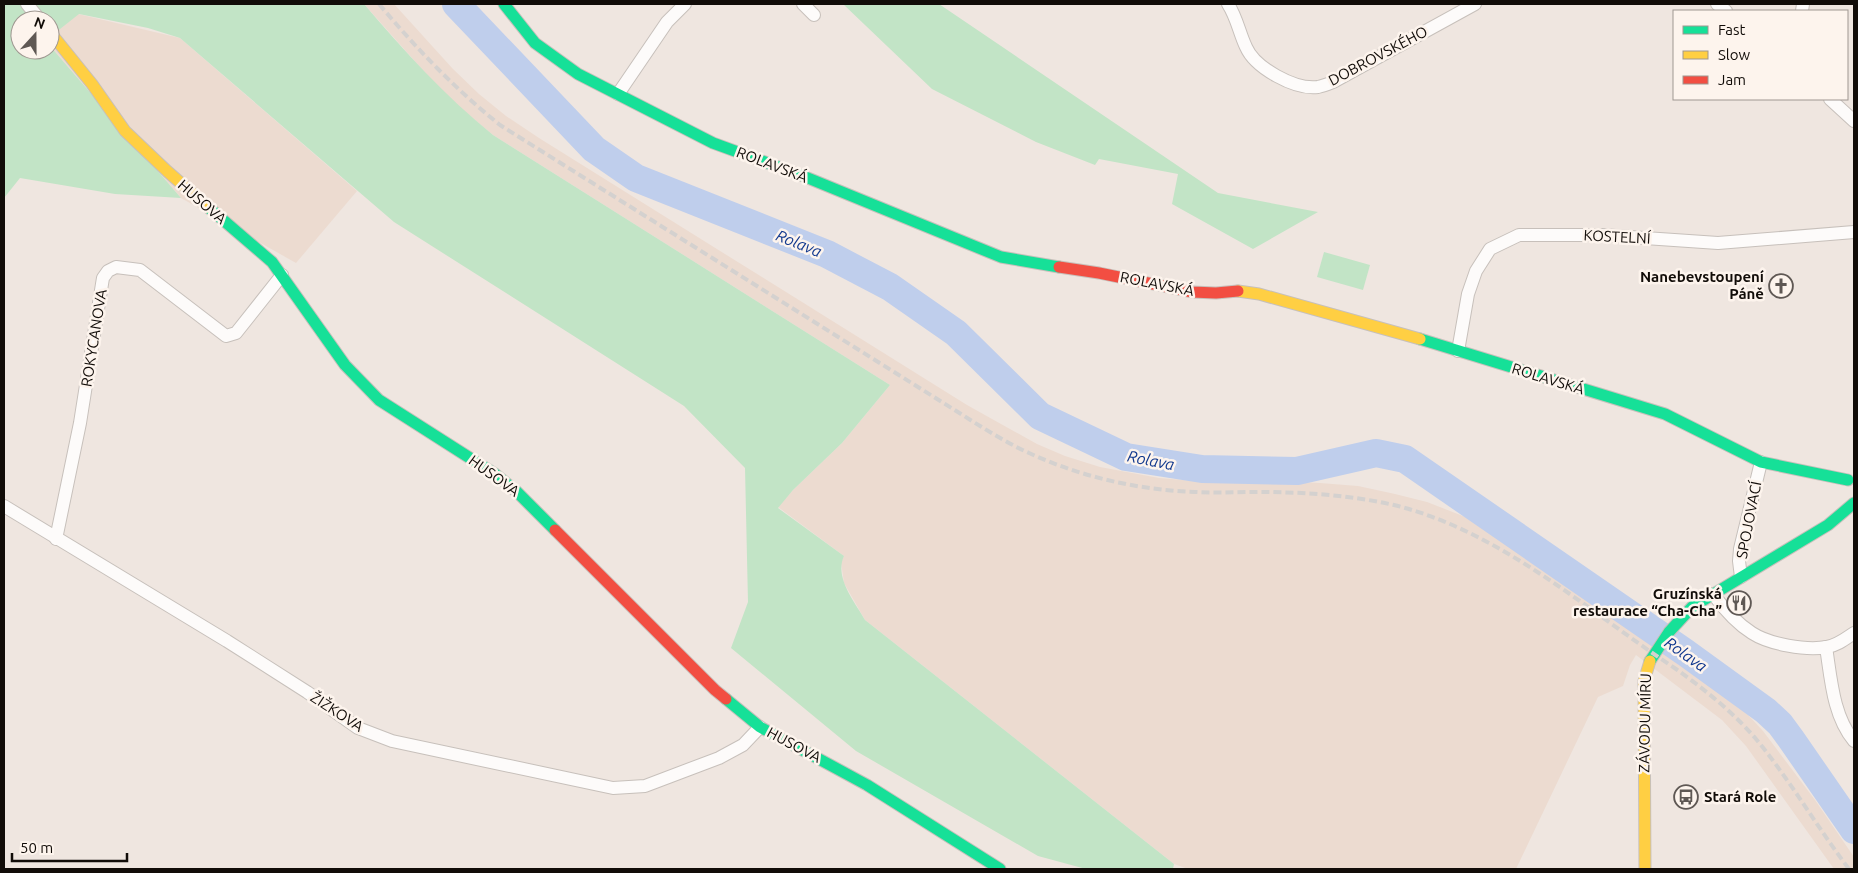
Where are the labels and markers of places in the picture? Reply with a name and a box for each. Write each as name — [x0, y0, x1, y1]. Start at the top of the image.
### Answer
place label: Nanebevstoupení Páně — [1640, 268, 1764, 302]
church icon: Nanebevstoupení Páně — [1768, 273, 1794, 299]
place label: Gruzínská restaurace “Cha-Cha” — [1573, 585, 1722, 619]
restaurant icon: Gruzínská restaurace “Cha-Cha” — [1726, 590, 1752, 616]
bus stop icon: Stará Role — [1673, 784, 1699, 810]
place label: Stará Role — [1704, 788, 1776, 805]

